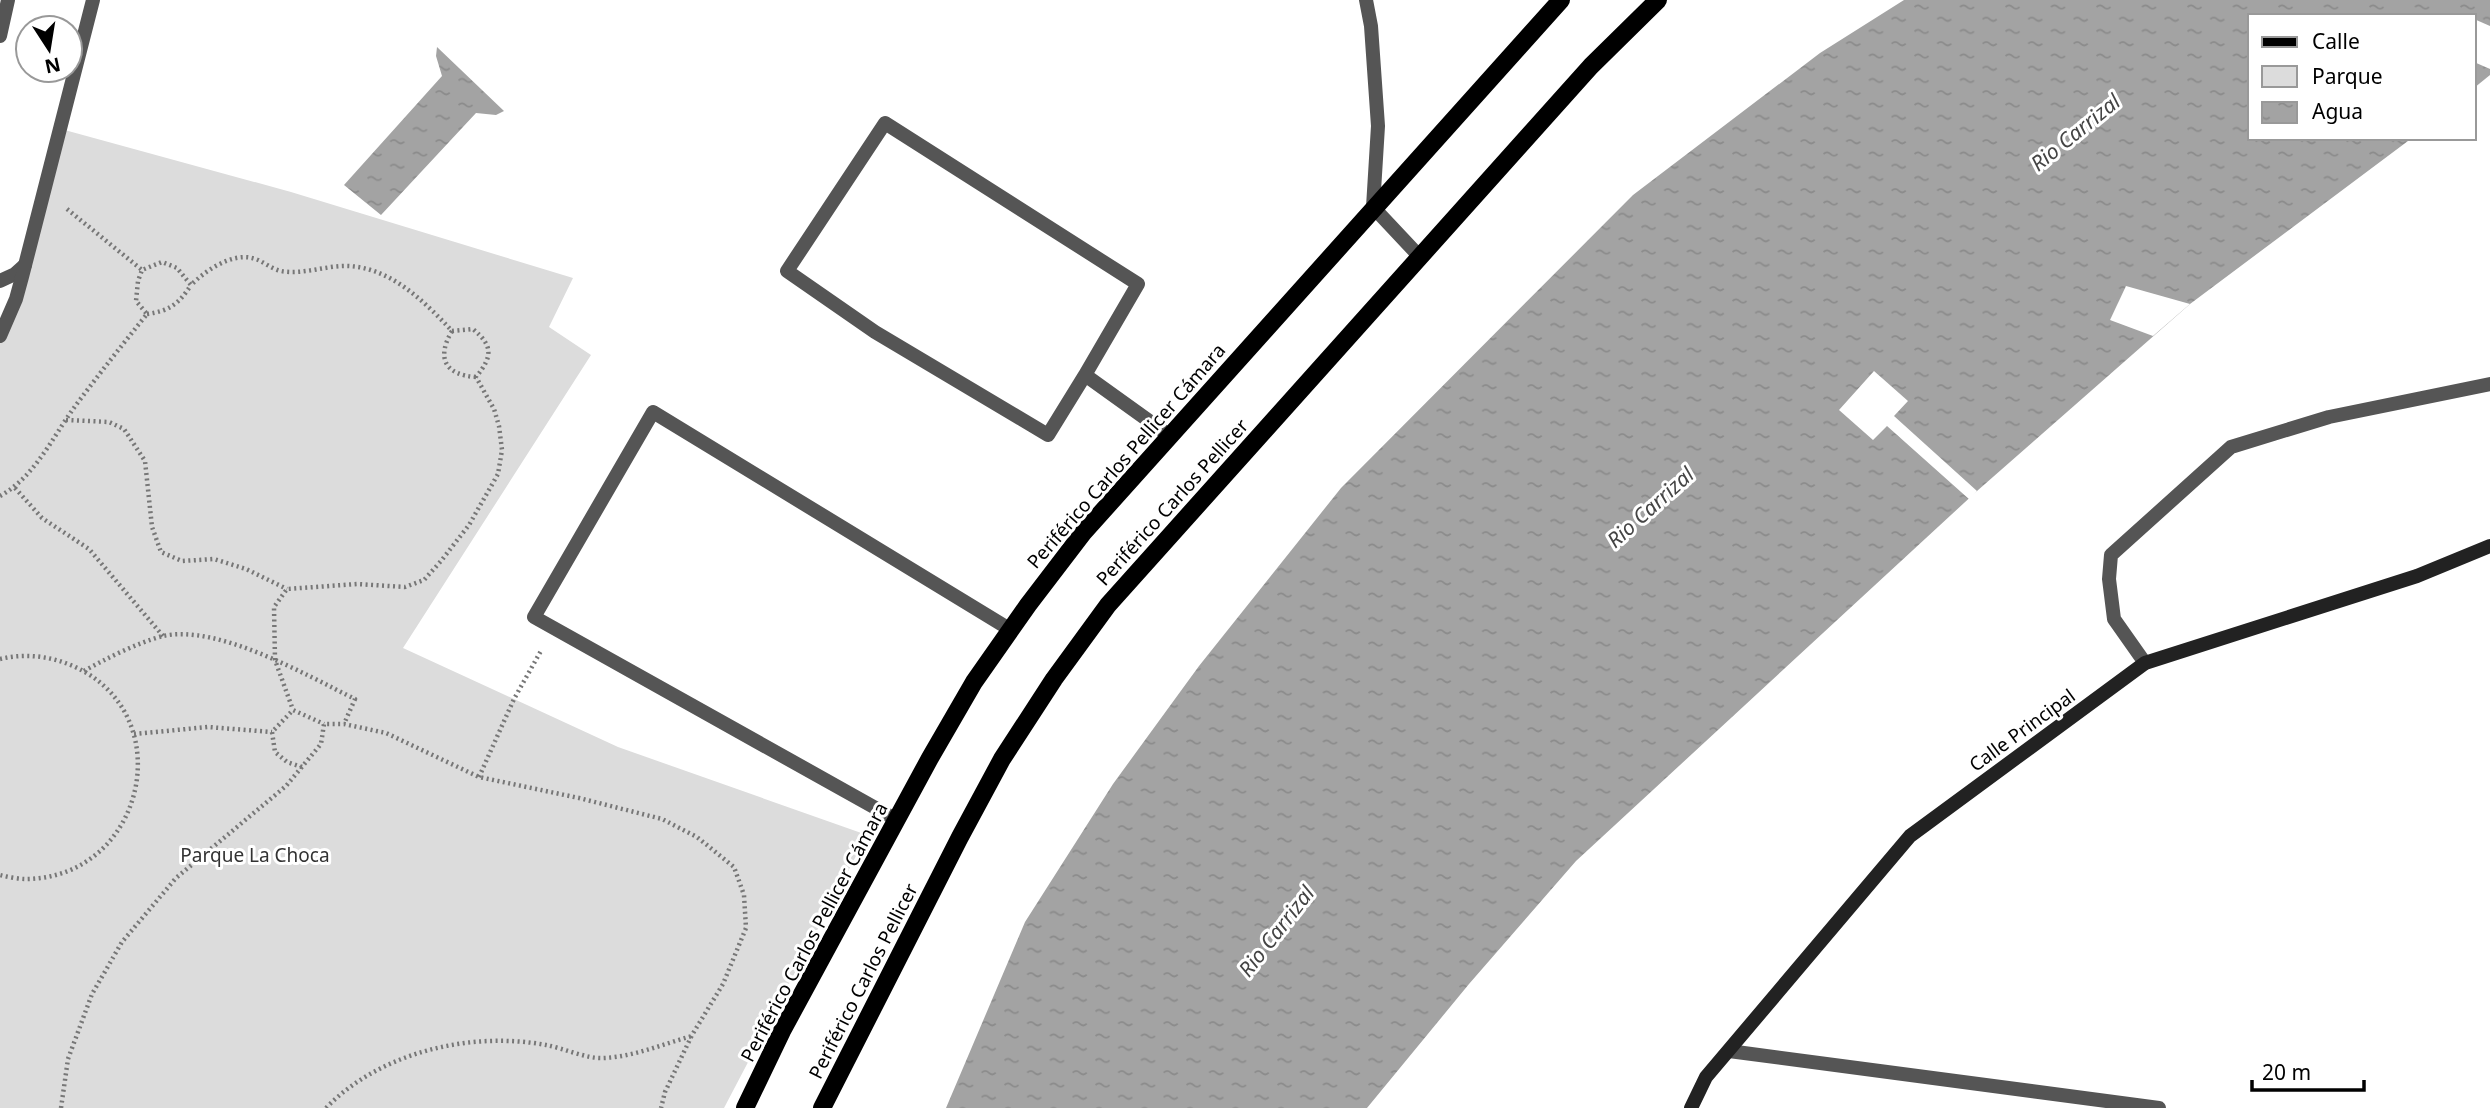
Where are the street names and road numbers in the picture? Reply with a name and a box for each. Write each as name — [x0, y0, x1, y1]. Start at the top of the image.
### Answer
street label: Periférico Carlos Pellicer Cámara — [1022, 339, 1230, 573]
street label: Periférico Carlos Pellicer — [1091, 414, 1253, 590]
street label: Calle Principal — [1964, 683, 2080, 777]
street label: Periférico Carlos Pellicer Cámara — [736, 799, 892, 1065]
street label: Periférico Carlos Pellicer — [804, 880, 922, 1082]

